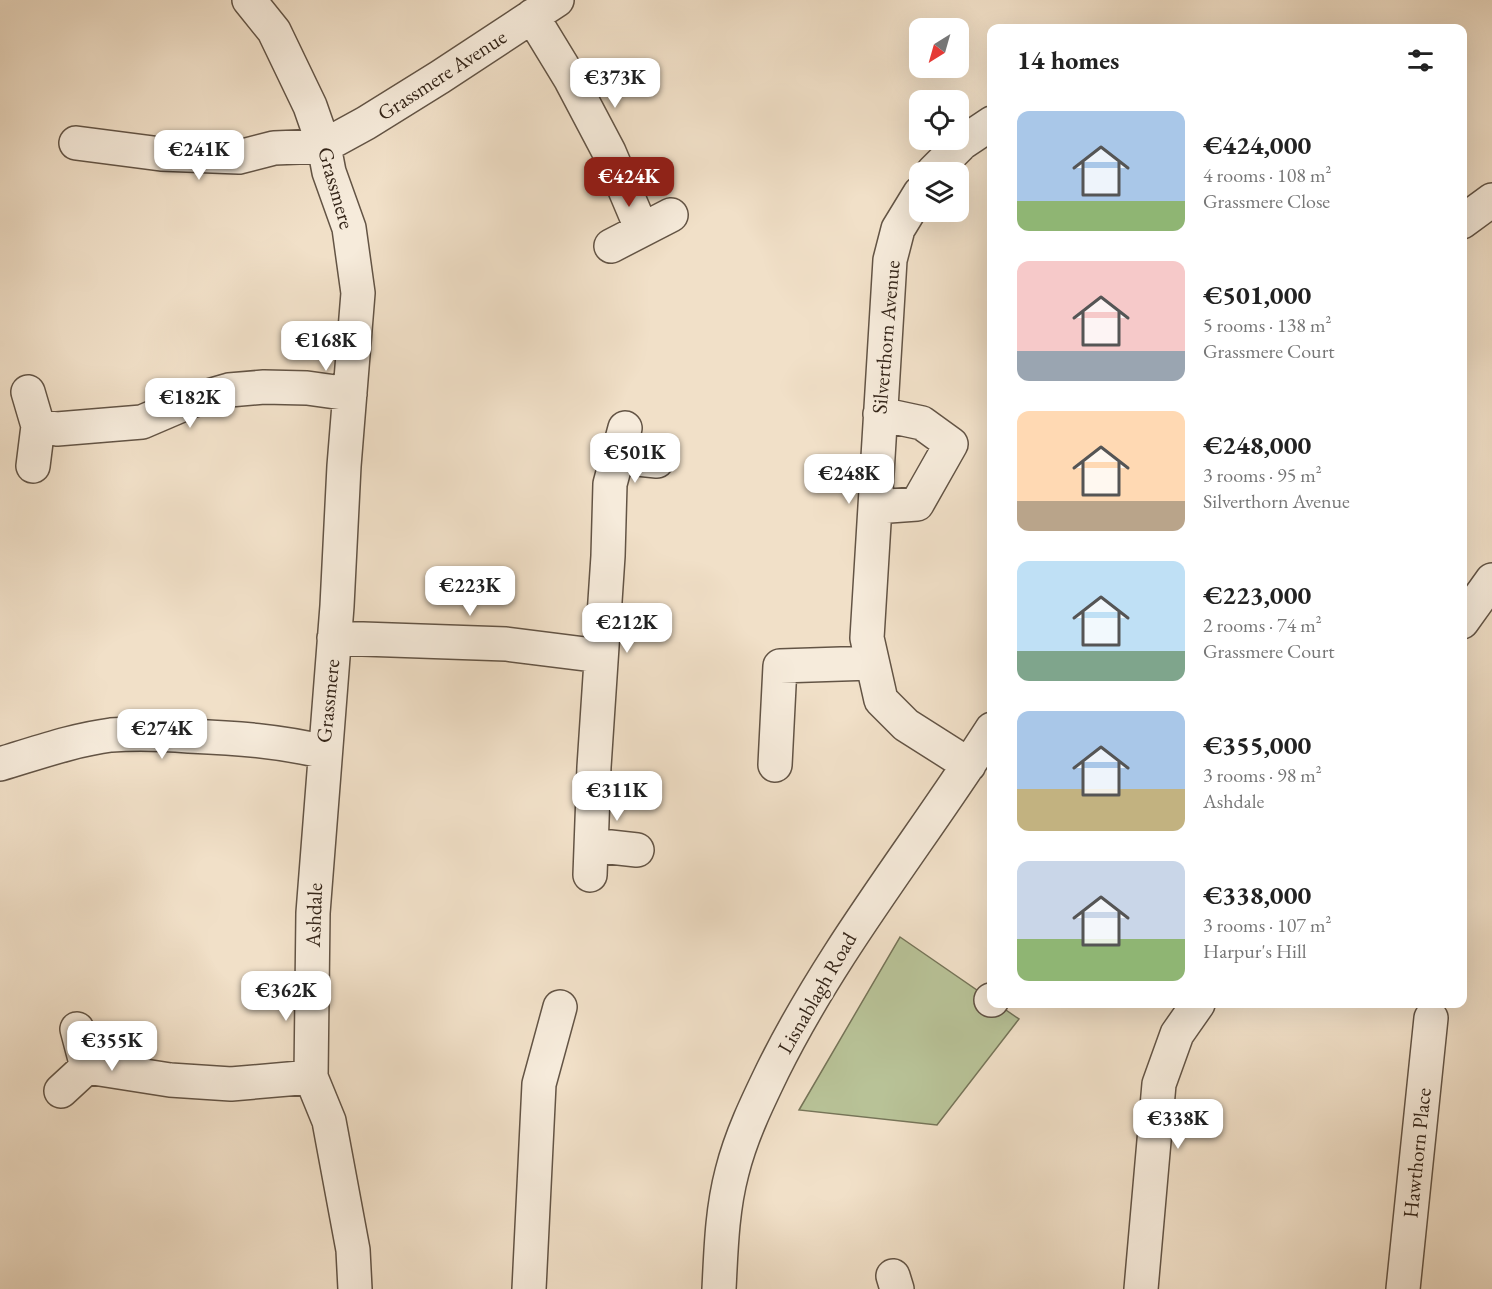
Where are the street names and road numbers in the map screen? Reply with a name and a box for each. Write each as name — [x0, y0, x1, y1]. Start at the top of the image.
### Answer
street label: Grassmere Avenue — [372, 23, 511, 126]
street label: Grassmere — [312, 144, 361, 232]
street label: Silverthorn Avenue — [865, 259, 906, 415]
street label: Grassmere — [310, 658, 345, 744]
street label: Ashdale — [299, 882, 328, 949]
street label: Lisnablagh Road — [771, 927, 862, 1058]
street label: Hawthorn Place — [1396, 1086, 1437, 1219]

